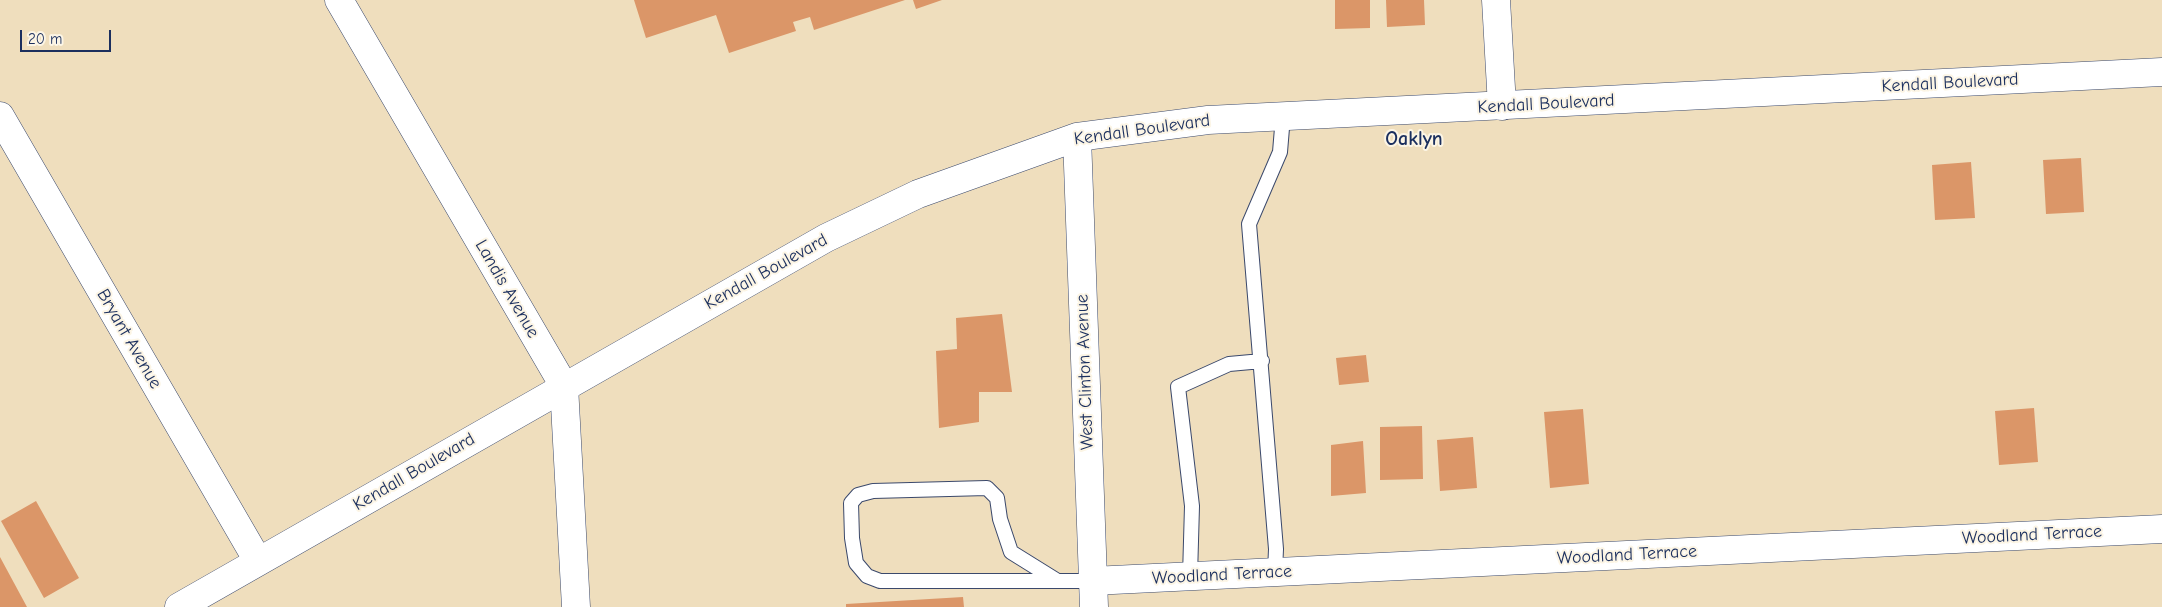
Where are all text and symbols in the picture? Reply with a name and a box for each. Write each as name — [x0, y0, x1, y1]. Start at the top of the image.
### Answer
scale bar — [22, 20, 114, 52]
text: 20 m — [28, 30, 62, 48]
street label: Kendall Boulevard — [1881, 69, 2019, 97]
street label: Kendall Boulevard — [1477, 90, 1615, 118]
street label: Kendall Boulevard — [1073, 110, 1211, 150]
district label: Oaklyn — [1385, 127, 1443, 151]
street label: Kendall Boulevard — [701, 229, 831, 315]
street label: Landis Avenue — [470, 236, 544, 342]
street label: Bryant Avenue — [92, 285, 166, 393]
street label: West Clinton Avenue — [1071, 294, 1099, 450]
street label: Kendall Boulevard — [349, 428, 479, 516]
street label: Woodland Terrace — [1961, 521, 2103, 549]
street label: Woodland Terrace — [1556, 541, 1698, 569]
street label: Woodland Terrace — [1151, 561, 1293, 589]

